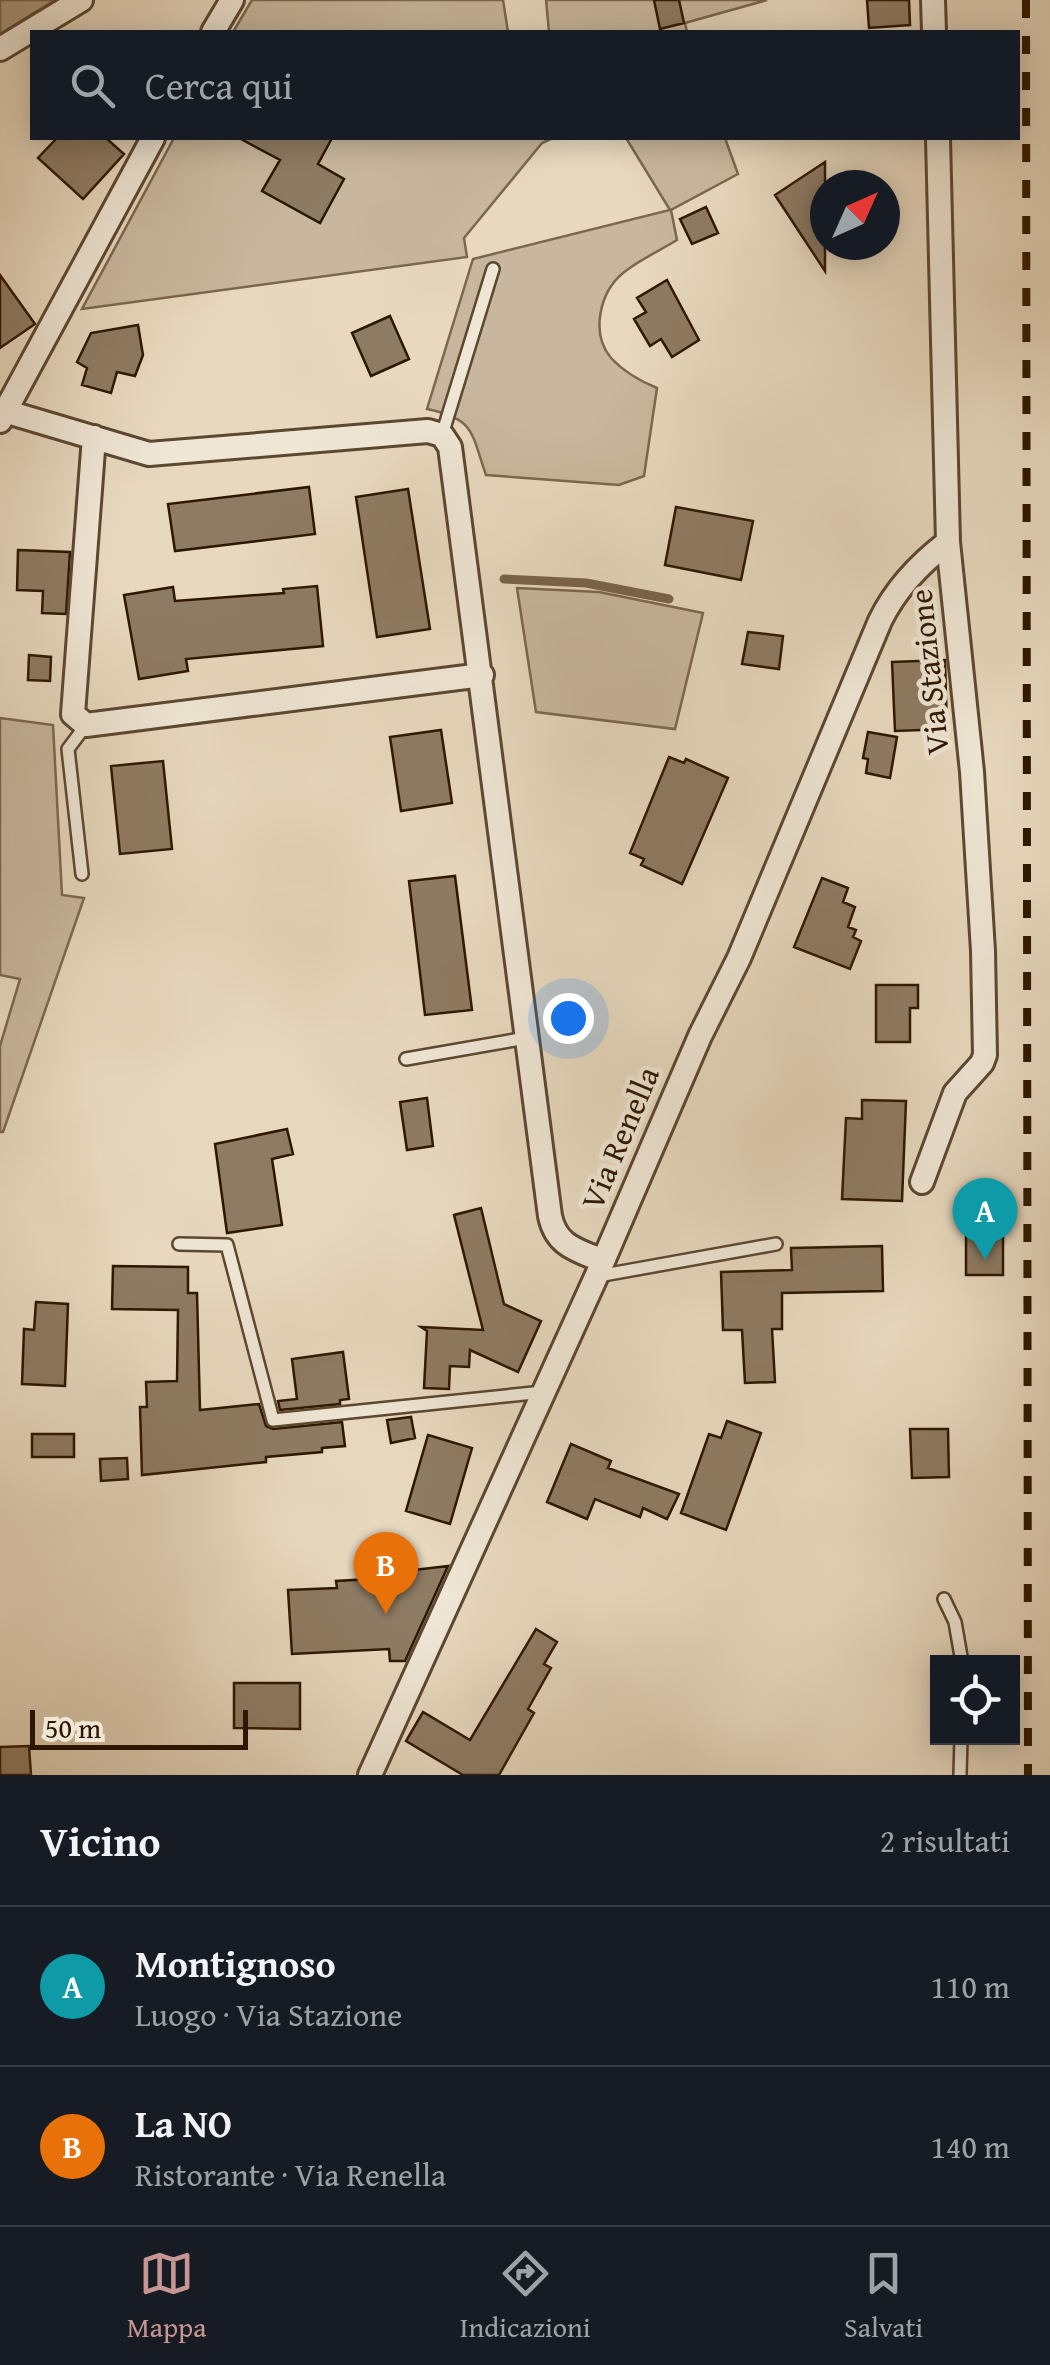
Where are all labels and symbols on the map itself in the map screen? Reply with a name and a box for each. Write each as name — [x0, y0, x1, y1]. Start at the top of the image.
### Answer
north arrow — [810, 170, 900, 260]
street label: Via Stazione — [896, 587, 961, 757]
your location — [543, 993, 594, 1044]
street label: Via Renella — [568, 1059, 671, 1217]
pin: A — [952, 1178, 1018, 1260]
pin: B — [354, 1532, 418, 1614]
scale bar — [30, 1705, 248, 1750]

